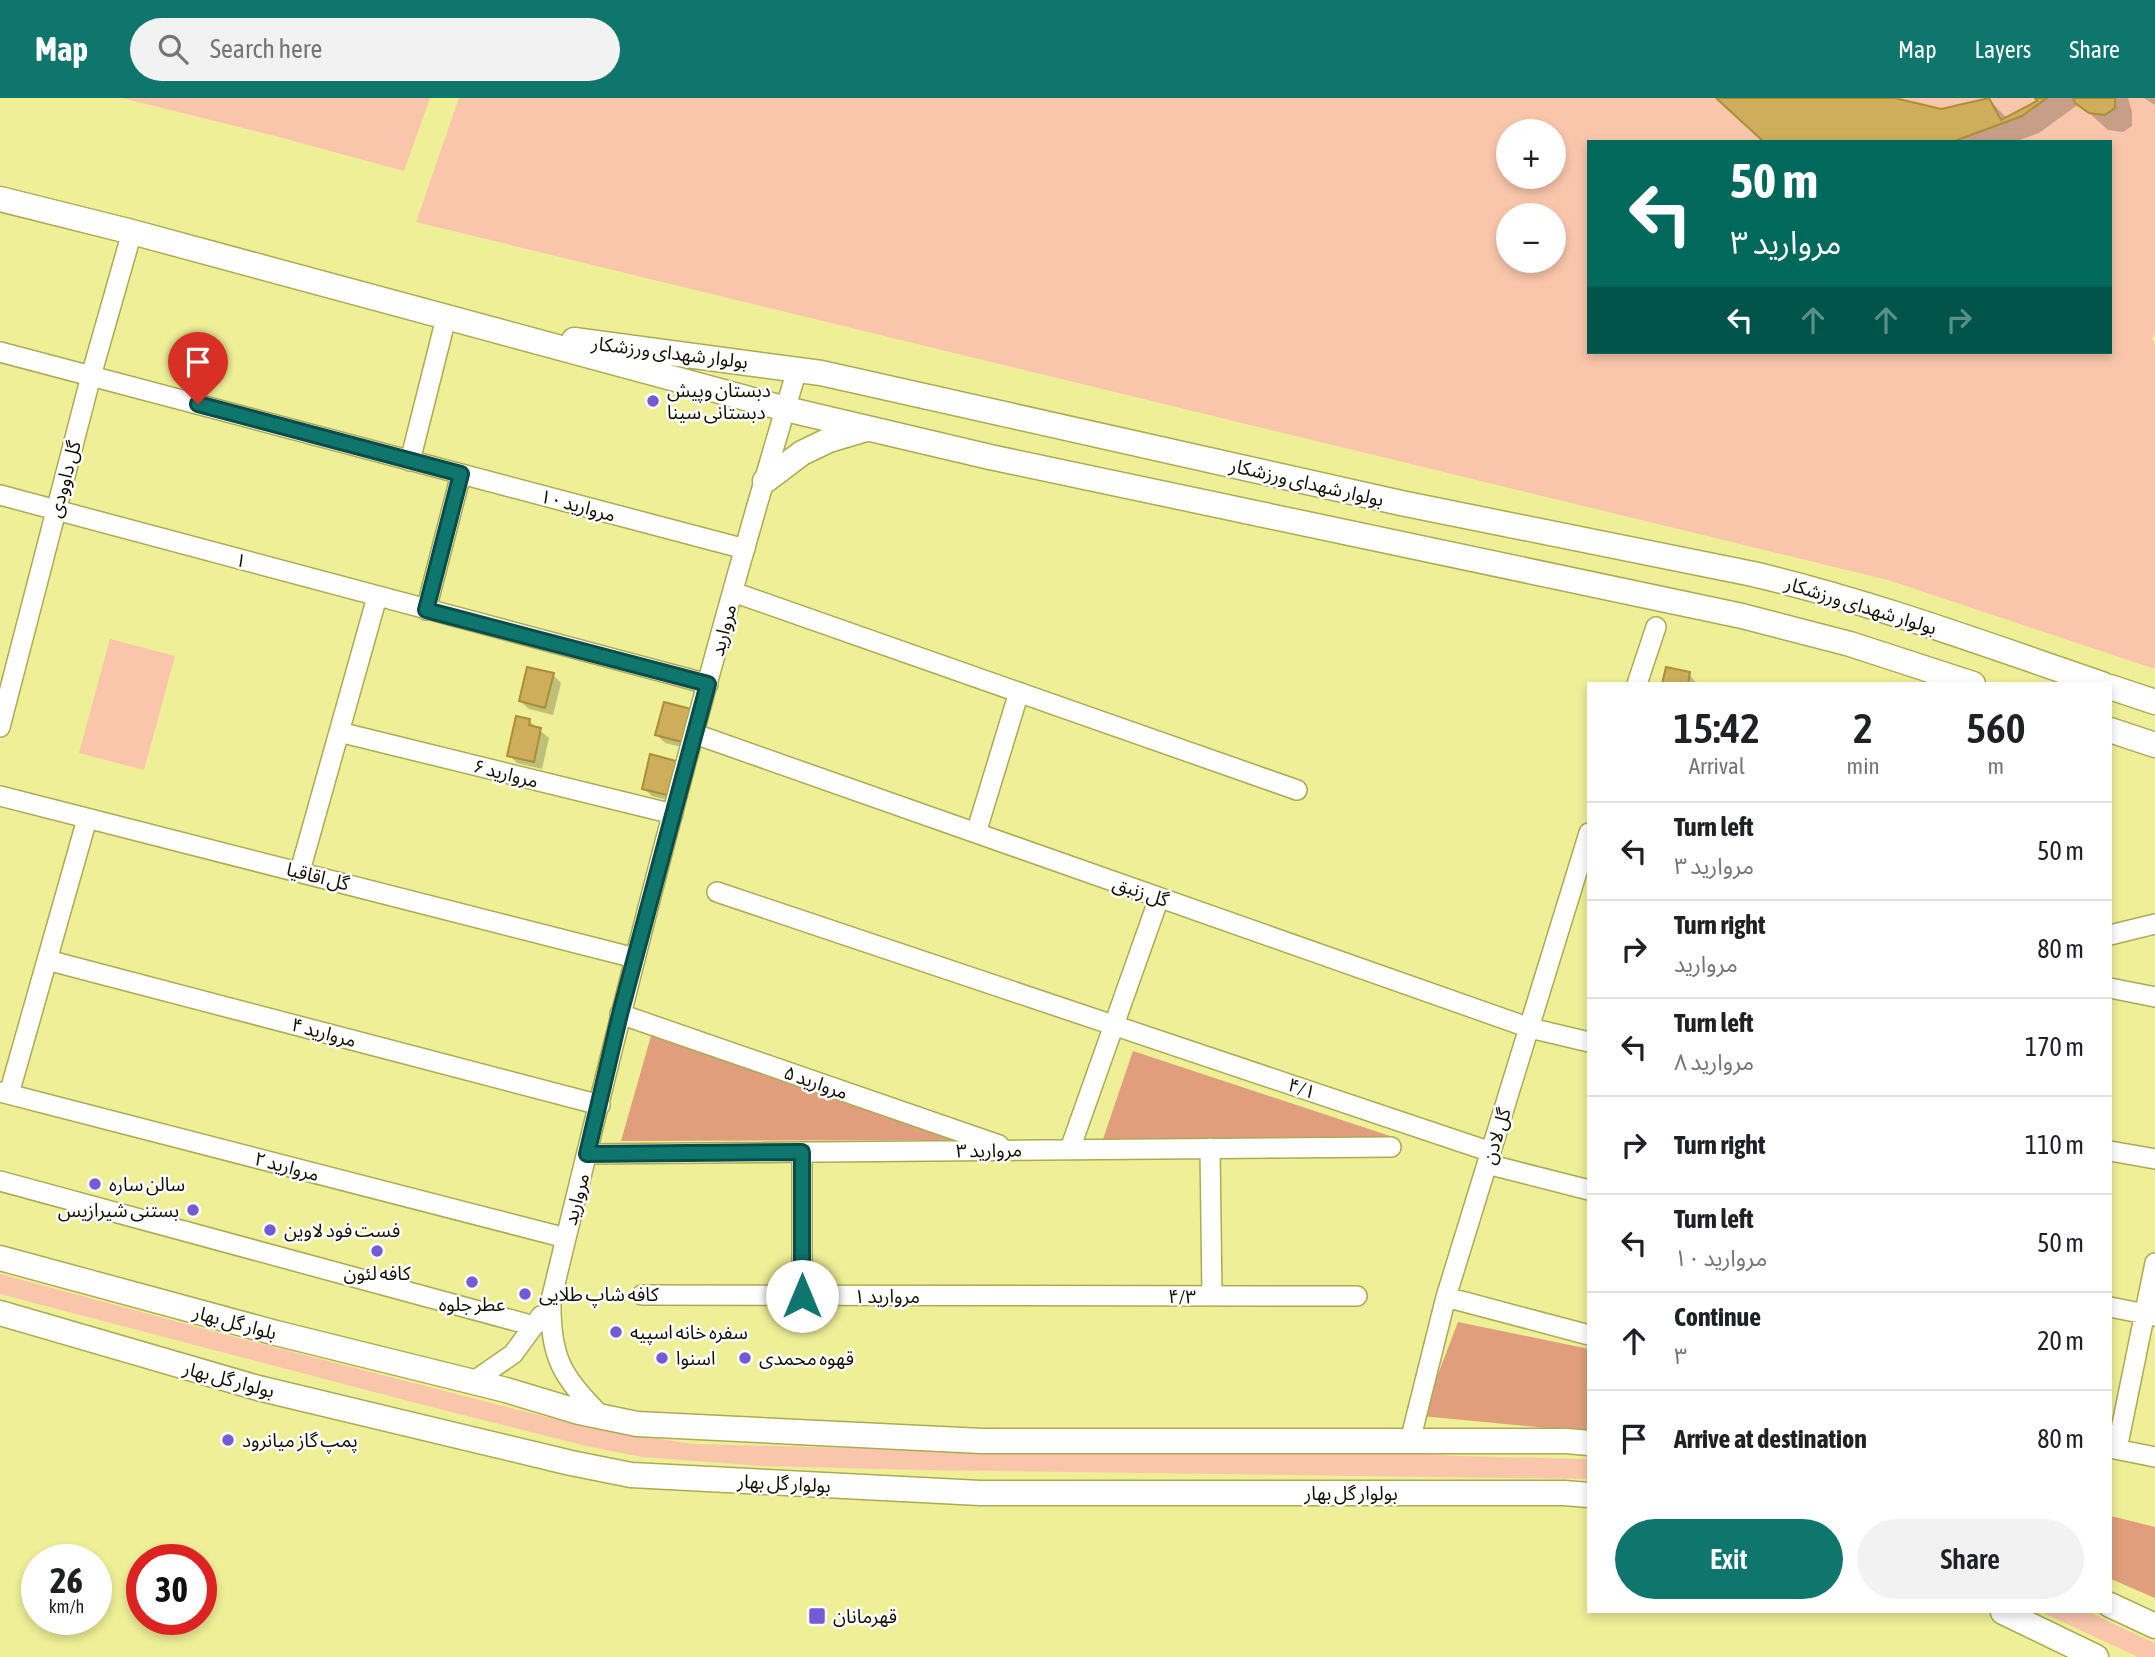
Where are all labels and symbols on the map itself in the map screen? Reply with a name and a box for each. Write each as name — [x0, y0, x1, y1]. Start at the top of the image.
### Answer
street label: بولوار شهدای ورزشکار — [590, 331, 749, 373]
pin — [168, 332, 228, 404]
place label: دبستان وپیش دبستانی سینا — [667, 379, 771, 424]
marker: دبستان وپیش دبستانی سینا — [645, 393, 661, 409]
street label: گل داوودی — [43, 437, 86, 520]
street label: بولوار شهدای ورزشکار — [1227, 453, 1386, 511]
street label: مروارید ۱۰ — [538, 484, 618, 527]
street label: ۱ — [233, 548, 249, 572]
street label: بولوار شهدای ورزشکار — [1781, 571, 1939, 639]
street label: مروارید — [706, 602, 741, 659]
street label: مروارید ۶ — [471, 754, 541, 793]
street label: گل اقاقیا — [284, 858, 353, 896]
street label: گل زنبق — [1110, 871, 1173, 912]
street label: مروارید ۴ — [289, 1013, 359, 1052]
street label: مروارید ۵ — [781, 1061, 851, 1104]
street label: ۴/۱ — [1285, 1073, 1319, 1103]
street label: گل لادن — [1477, 1104, 1516, 1167]
street label: مروارید ۳ — [956, 1138, 1022, 1163]
street label: مروارید ۲ — [252, 1147, 322, 1186]
street label: مروارید — [559, 1171, 594, 1228]
place label: سالن ساره — [109, 1173, 185, 1196]
marker: سالن ساره — [87, 1176, 103, 1192]
place label: بستنی شیرازیس — [58, 1199, 179, 1222]
marker: بستنی شیرازیس — [185, 1202, 201, 1218]
place label: فست فود لاوین — [284, 1219, 400, 1242]
marker: فست فود لاوین — [262, 1222, 278, 1238]
marker: کافه لئون — [369, 1243, 385, 1259]
position arrow — [765, 1259, 839, 1333]
place label: کافه لئون — [343, 1262, 412, 1285]
marker: عطر جلوه — [464, 1274, 480, 1290]
place label: کافه شاپ طلایی — [539, 1283, 660, 1308]
street label: مروارید ۱ — [854, 1285, 920, 1308]
street label: ۴/۳ — [1168, 1285, 1196, 1307]
marker: کافه شاپ طلایی — [517, 1286, 533, 1302]
place label: عطر جلوه — [439, 1293, 505, 1316]
street label: بلوار گل بهار — [190, 1300, 279, 1345]
place label: سفره خانه اسپیه — [630, 1321, 748, 1345]
marker: سفره خانه اسپیه — [608, 1324, 624, 1340]
place label: اسنوا — [676, 1347, 715, 1370]
place label: قهوه محمدی — [759, 1347, 854, 1370]
marker: اسنوا — [654, 1350, 670, 1366]
marker: قهوه محمدی — [737, 1350, 753, 1366]
street label: بولوار گل بهار — [180, 1356, 277, 1403]
place label: پمپ گاز میانرود — [242, 1429, 358, 1454]
marker: پمپ گاز میانرود — [220, 1432, 236, 1448]
street label: بولوار گل بهار — [736, 1470, 831, 1497]
street label: بولوار گل بهار — [1303, 1482, 1398, 1505]
speed limit sign: 30 — [126, 1544, 217, 1635]
place label: قهرمانان — [833, 1605, 897, 1628]
marker: قهرمانان — [807, 1606, 827, 1626]

